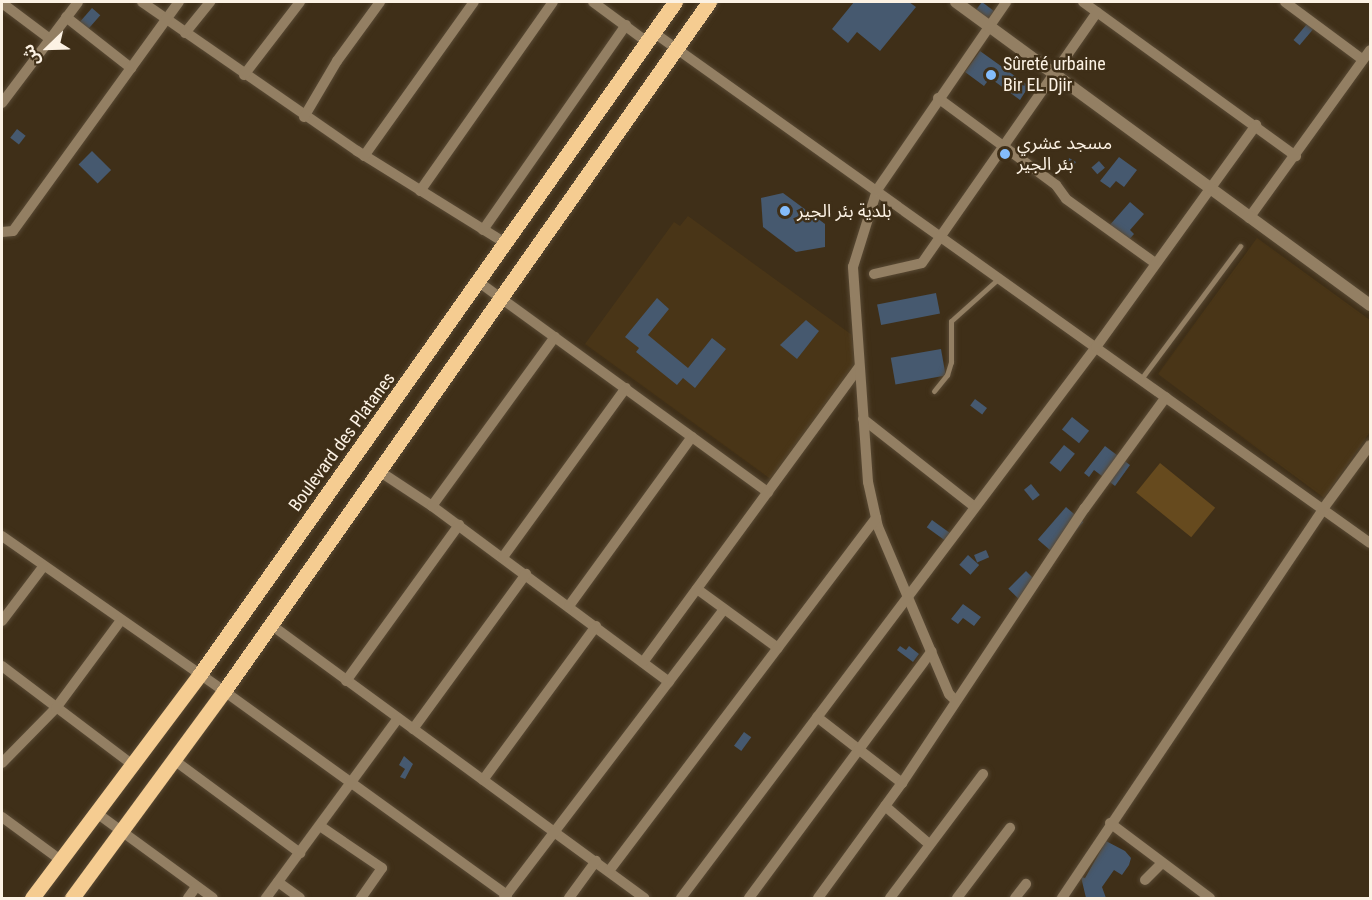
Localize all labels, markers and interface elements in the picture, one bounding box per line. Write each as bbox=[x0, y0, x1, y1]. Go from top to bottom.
north arrow bbox=[18, 18, 78, 78]
text: ش bbox=[18, 41, 44, 69]
place label: Sûreté urbaine Bir EL Djir bbox=[1003, 54, 1106, 97]
marker: Sûreté urbaine Bir EL Djir bbox=[984, 68, 998, 82]
place label: مسجد عشري بئر الجير bbox=[1017, 133, 1112, 176]
marker: مسجد عشري بئر الجير bbox=[998, 147, 1012, 161]
place label: بلدية بئر الجير bbox=[797, 200, 892, 222]
marker: بلدية بئر الجير bbox=[778, 204, 792, 218]
street label: Boulevard des Platanes bbox=[284, 368, 400, 516]

